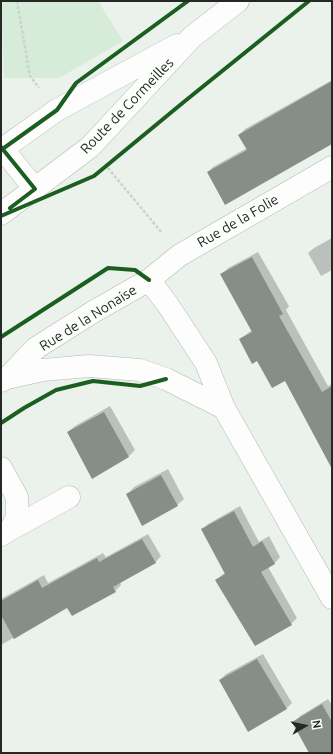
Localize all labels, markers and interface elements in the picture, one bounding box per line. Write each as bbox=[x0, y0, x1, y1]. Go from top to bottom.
street label: Route de Cormeilles bbox=[77, 55, 177, 157]
street label: Rue de la Folie bbox=[194, 191, 282, 251]
street label: Rue de la Nonaise bbox=[36, 281, 140, 355]
north arrow bbox=[285, 706, 325, 746]
text: N bbox=[310, 719, 323, 729]

